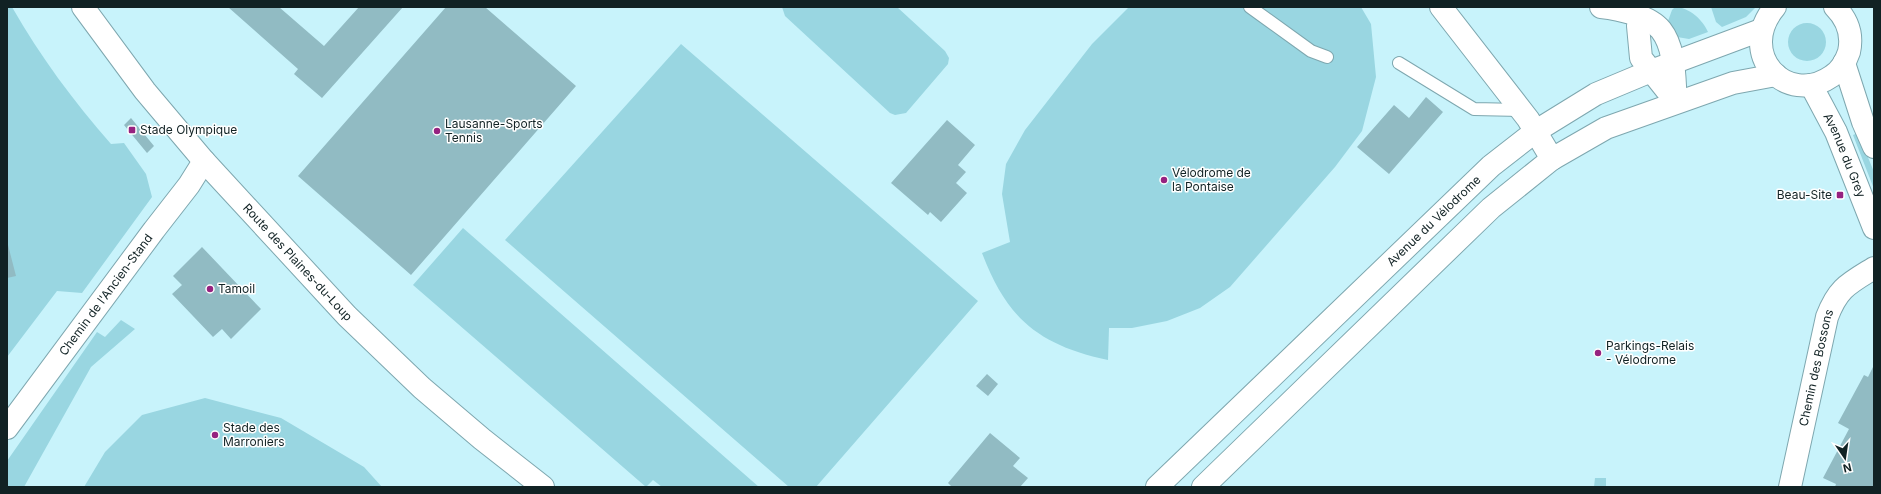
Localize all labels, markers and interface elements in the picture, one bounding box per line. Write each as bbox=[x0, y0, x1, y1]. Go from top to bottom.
street label: Avenue du Grey bbox=[1820, 110, 1869, 200]
place label: Lausanne-Sports Tennis bbox=[445, 116, 542, 145]
place label: Stade Olympique bbox=[140, 122, 237, 137]
marker: Stade Olympique bbox=[127, 125, 137, 135]
marker: Lausanne-Sports Tennis bbox=[432, 126, 442, 136]
place label: Vélodrome de la Pontaise bbox=[1172, 165, 1251, 194]
street label: Avenue du Vélodrome bbox=[1383, 172, 1484, 269]
marker: Vélodrome de la Pontaise bbox=[1159, 175, 1169, 185]
place label: Beau-Site bbox=[1777, 187, 1832, 202]
marker: Beau-Site bbox=[1835, 190, 1845, 200]
street label: Route des Plaines-du-Loup bbox=[240, 200, 356, 324]
street label: Chemin de l'Ancien-Stand bbox=[56, 231, 156, 358]
place label: Tamoil bbox=[218, 281, 255, 296]
marker: Tamoil bbox=[205, 284, 215, 294]
street label: Chemin des Bossons bbox=[1795, 307, 1836, 428]
place label: Parkings-Relais - Vélodrome bbox=[1606, 338, 1694, 367]
marker: Parkings-Relais - Vélodrome bbox=[1593, 348, 1603, 358]
place label: Stade des Marroniers bbox=[223, 420, 285, 449]
marker: Stade des Marroniers bbox=[210, 430, 220, 440]
north arrow bbox=[1825, 438, 1865, 478]
text: N bbox=[1842, 460, 1853, 476]

